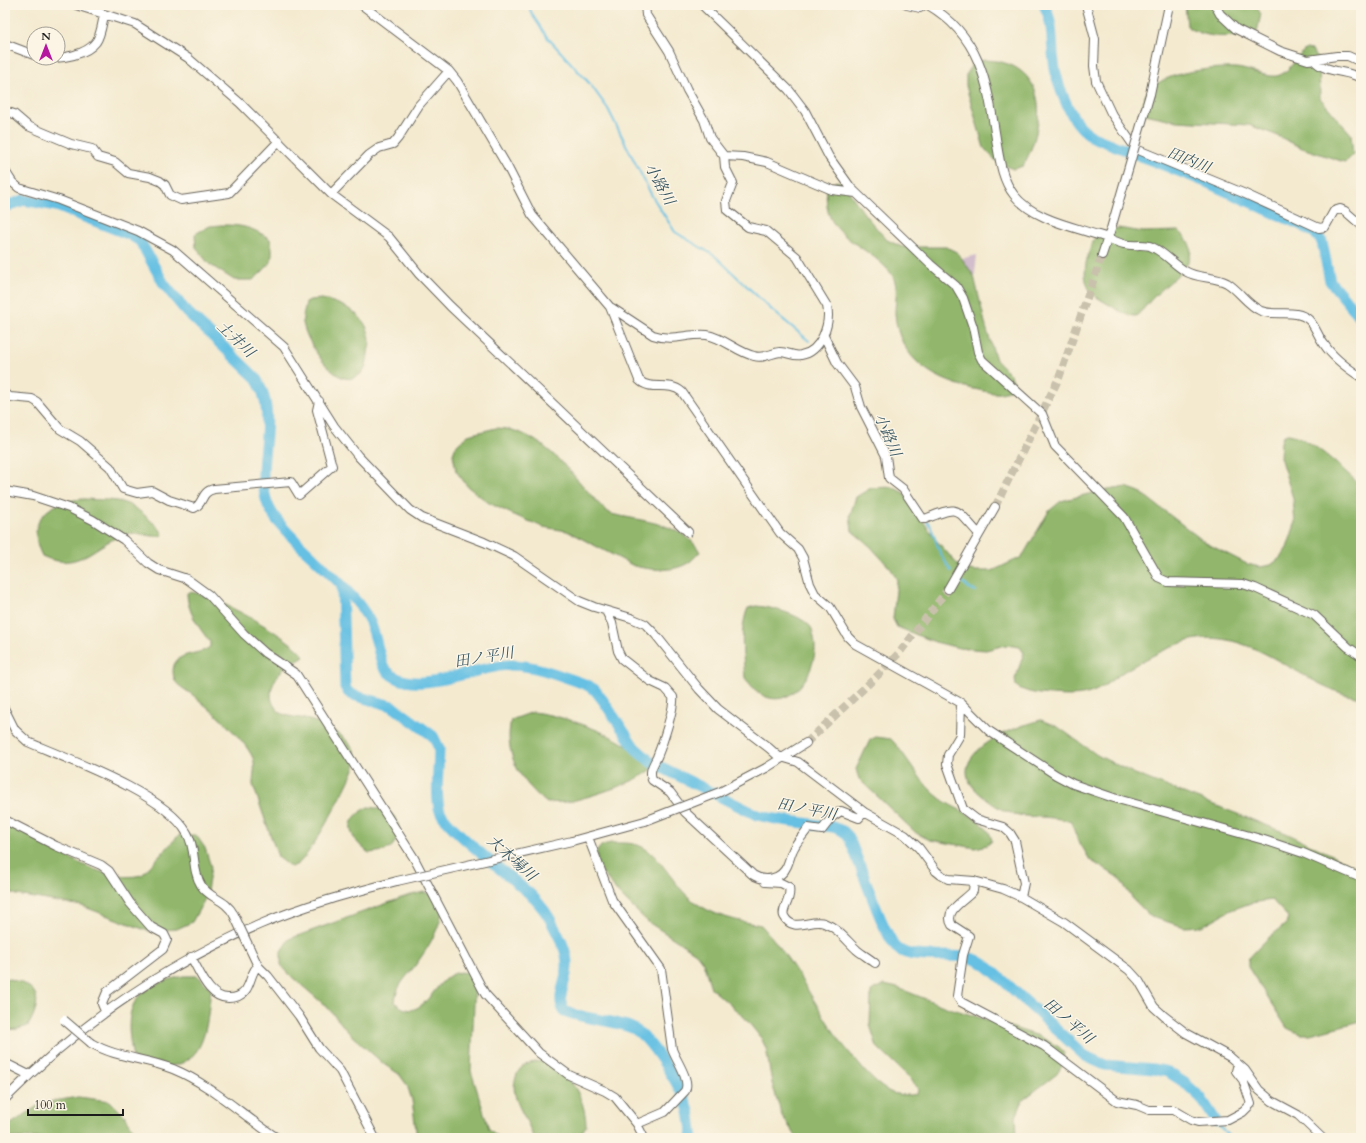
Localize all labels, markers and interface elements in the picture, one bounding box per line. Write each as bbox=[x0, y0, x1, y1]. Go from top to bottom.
north arrow bbox=[26, 26, 66, 66]
text: N bbox=[41, 29, 51, 44]
water label: 田内川 bbox=[1164, 142, 1215, 178]
water label: 小路川 bbox=[640, 159, 681, 210]
water label: 土井川 bbox=[213, 316, 261, 363]
water label: 小路川 bbox=[870, 410, 907, 461]
water label: 田ノ平川 bbox=[453, 642, 517, 672]
water label: 田ノ平川 bbox=[776, 793, 840, 825]
water label: 大木場川 bbox=[483, 830, 542, 887]
water label: 田ノ平川 bbox=[1040, 994, 1100, 1050]
scale bar bbox=[28, 1091, 123, 1117]
text: 100 m bbox=[34, 1097, 67, 1113]

